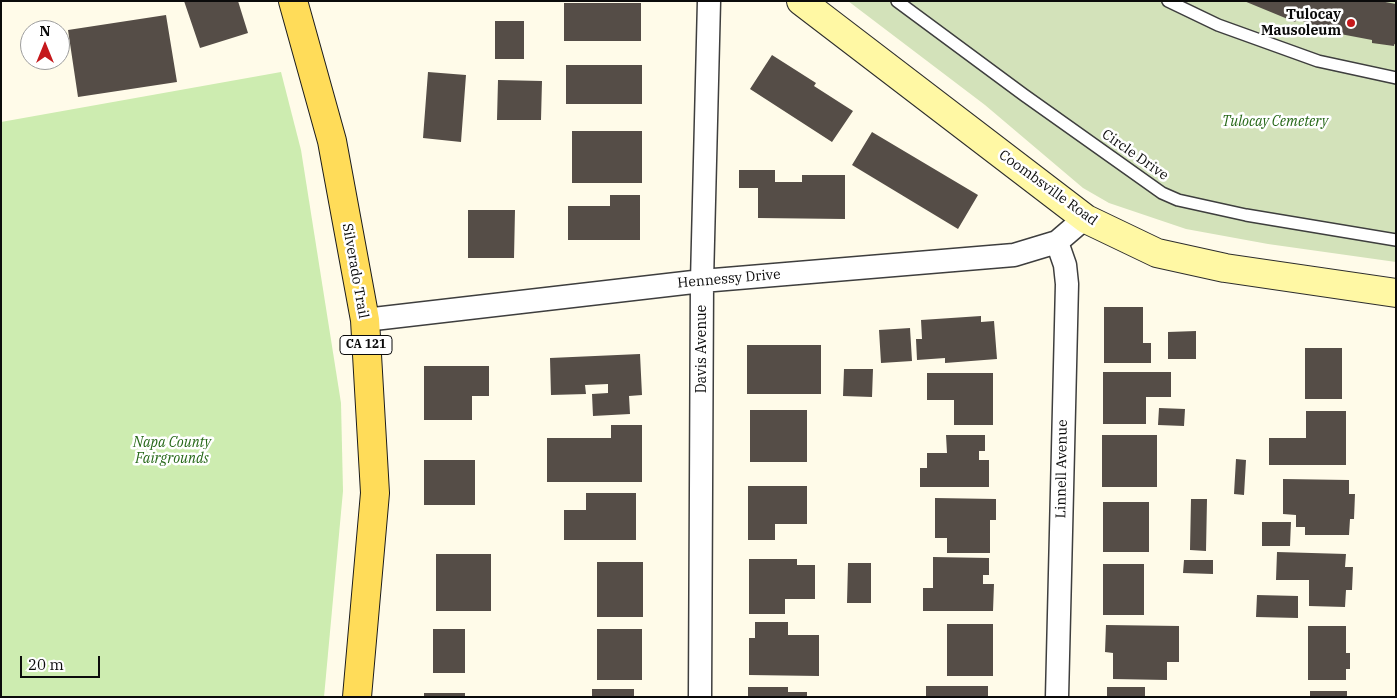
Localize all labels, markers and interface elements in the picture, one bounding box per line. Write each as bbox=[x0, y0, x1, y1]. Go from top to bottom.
place label: Tulocay Mausoleum bbox=[1261, 7, 1341, 40]
marker: Tulocay Mausoleum bbox=[1345, 17, 1357, 29]
north arrow bbox=[20, 20, 70, 70]
text: N bbox=[39, 22, 51, 40]
park label: Tulocay Cemetery bbox=[1222, 114, 1328, 130]
street label: Circle Drive bbox=[1099, 126, 1171, 184]
street label: Coombsville Road bbox=[995, 147, 1101, 229]
street label: Silverado Trail bbox=[338, 222, 372, 320]
street label: Hennessy Drive bbox=[677, 266, 781, 292]
street label: Davis Avenue bbox=[694, 305, 710, 393]
road number: CA 121 bbox=[340, 336, 392, 354]
street label: Linnell Avenue bbox=[1053, 419, 1071, 519]
park label: Napa County Fairgrounds bbox=[133, 435, 211, 468]
scale bar bbox=[22, 646, 102, 678]
text: 20 m bbox=[28, 655, 64, 674]

